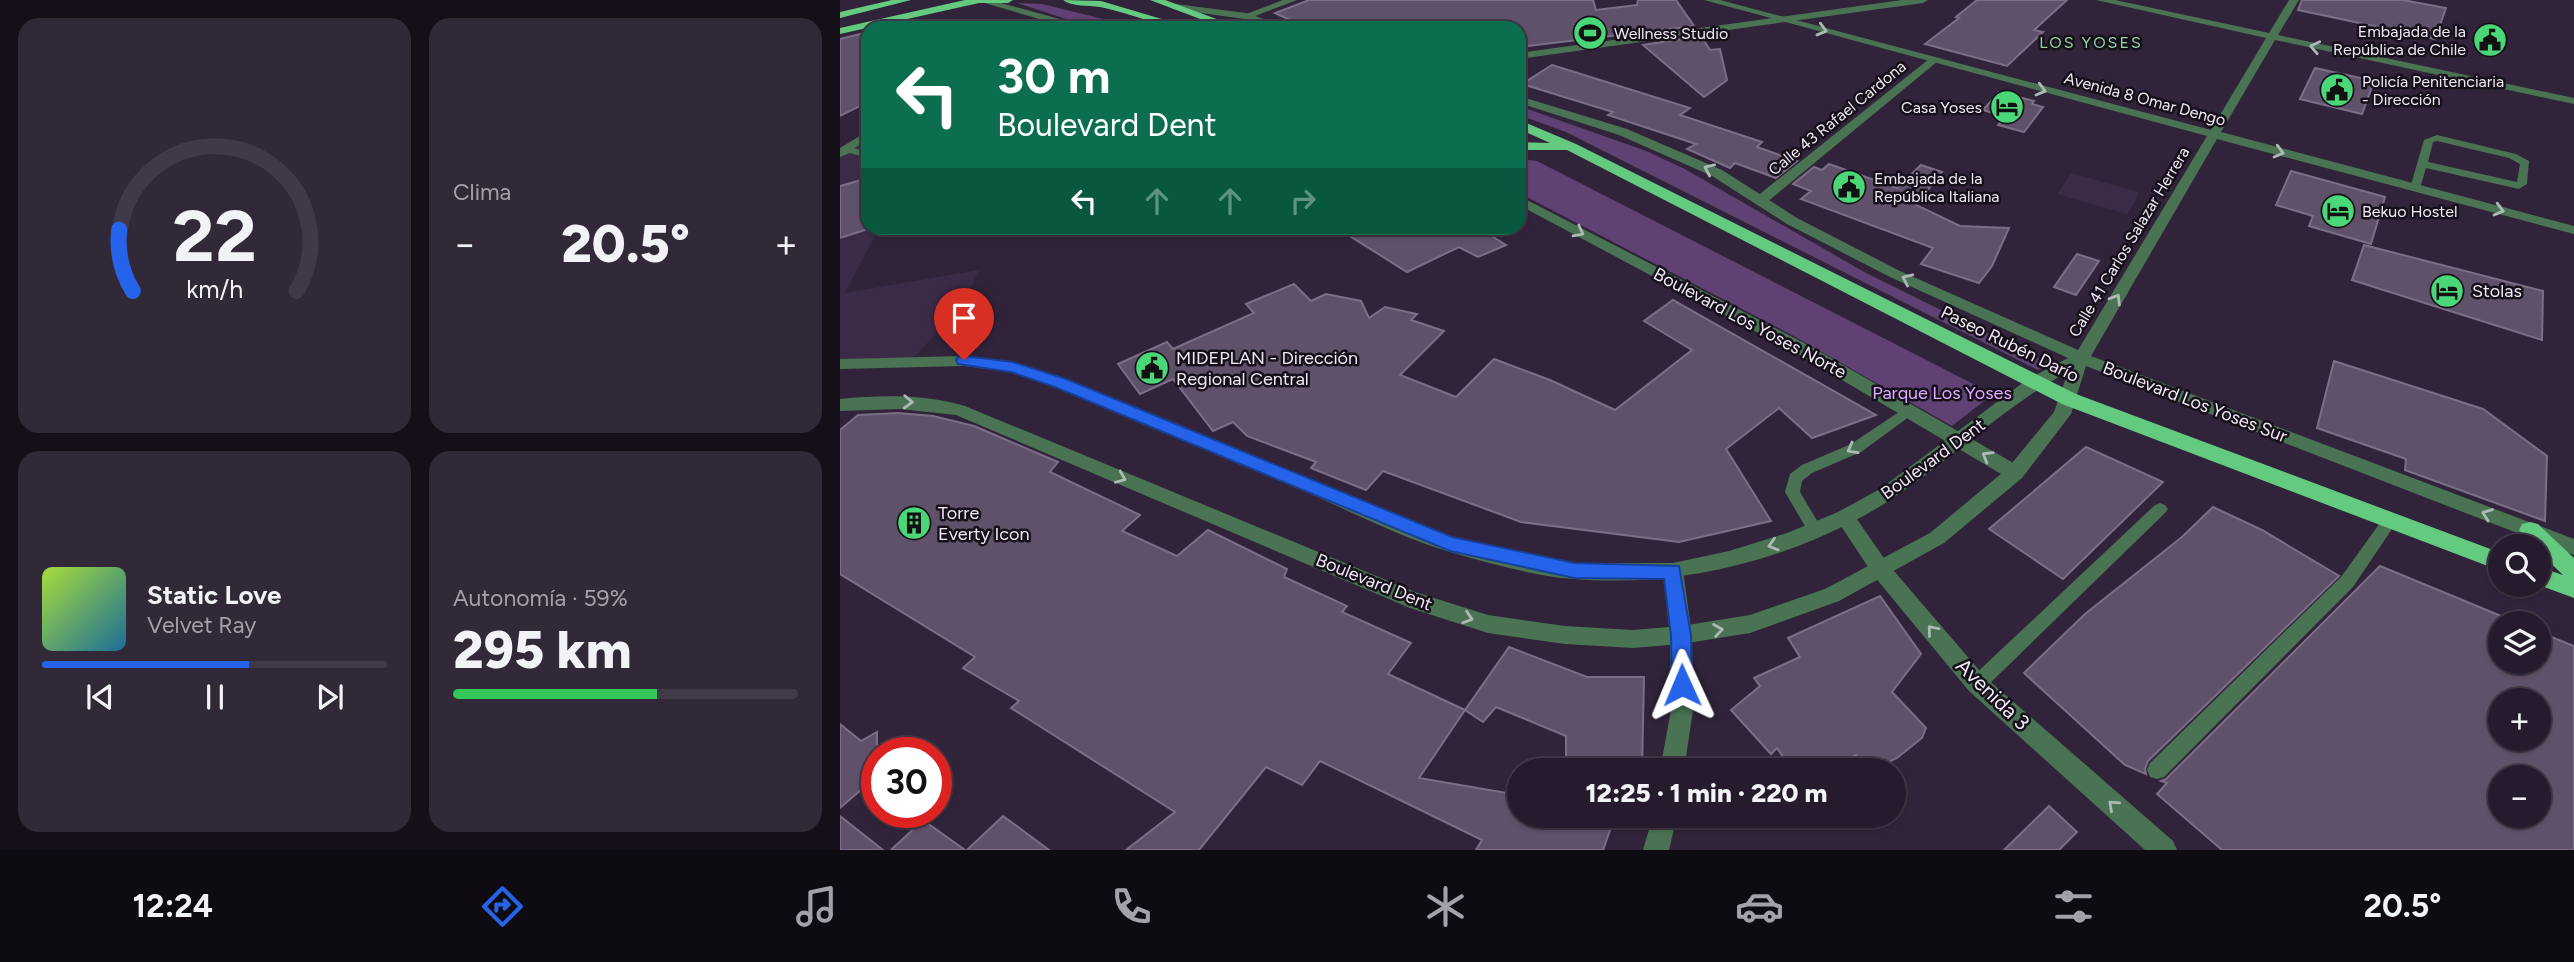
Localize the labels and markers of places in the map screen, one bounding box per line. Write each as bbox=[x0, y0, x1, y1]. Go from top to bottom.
sports icon: Wellness Studio bbox=[1571, 14, 1609, 52]
public building icon: Embajada de la República de Chile bbox=[2471, 21, 2509, 59]
place label: Embajada de la República de Chile bbox=[2333, 22, 2466, 59]
place label: Wellness Studio bbox=[1614, 24, 1728, 43]
public building icon: Policía Penitenciaria - Dirección bbox=[2318, 71, 2356, 109]
place label: Policía Penitenciaria - Dirección bbox=[2362, 72, 2504, 109]
hotel icon: Casa Yoses bbox=[1988, 88, 2026, 126]
place label: Casa Yoses bbox=[1901, 98, 1982, 117]
public building icon: Embajada de la República Italiana bbox=[1830, 168, 1868, 206]
place label: Embajada de la República Italiana bbox=[1874, 169, 2000, 206]
hotel icon: Bekuo Hostel bbox=[2319, 192, 2357, 230]
place label: Bekuo Hostel bbox=[2362, 202, 2457, 221]
hotel icon: Stolas bbox=[2428, 272, 2466, 310]
place label: Stolas bbox=[2472, 280, 2522, 302]
pin bbox=[934, 288, 994, 360]
place label: MIDEPLAN - Dirección Regional Central bbox=[1176, 347, 1358, 390]
public building icon: MIDEPLAN - Dirección Regional Central bbox=[1133, 349, 1171, 387]
place label: Torre Everty Icon bbox=[938, 502, 1030, 545]
building icon: Torre Everty Icon bbox=[895, 504, 933, 542]

